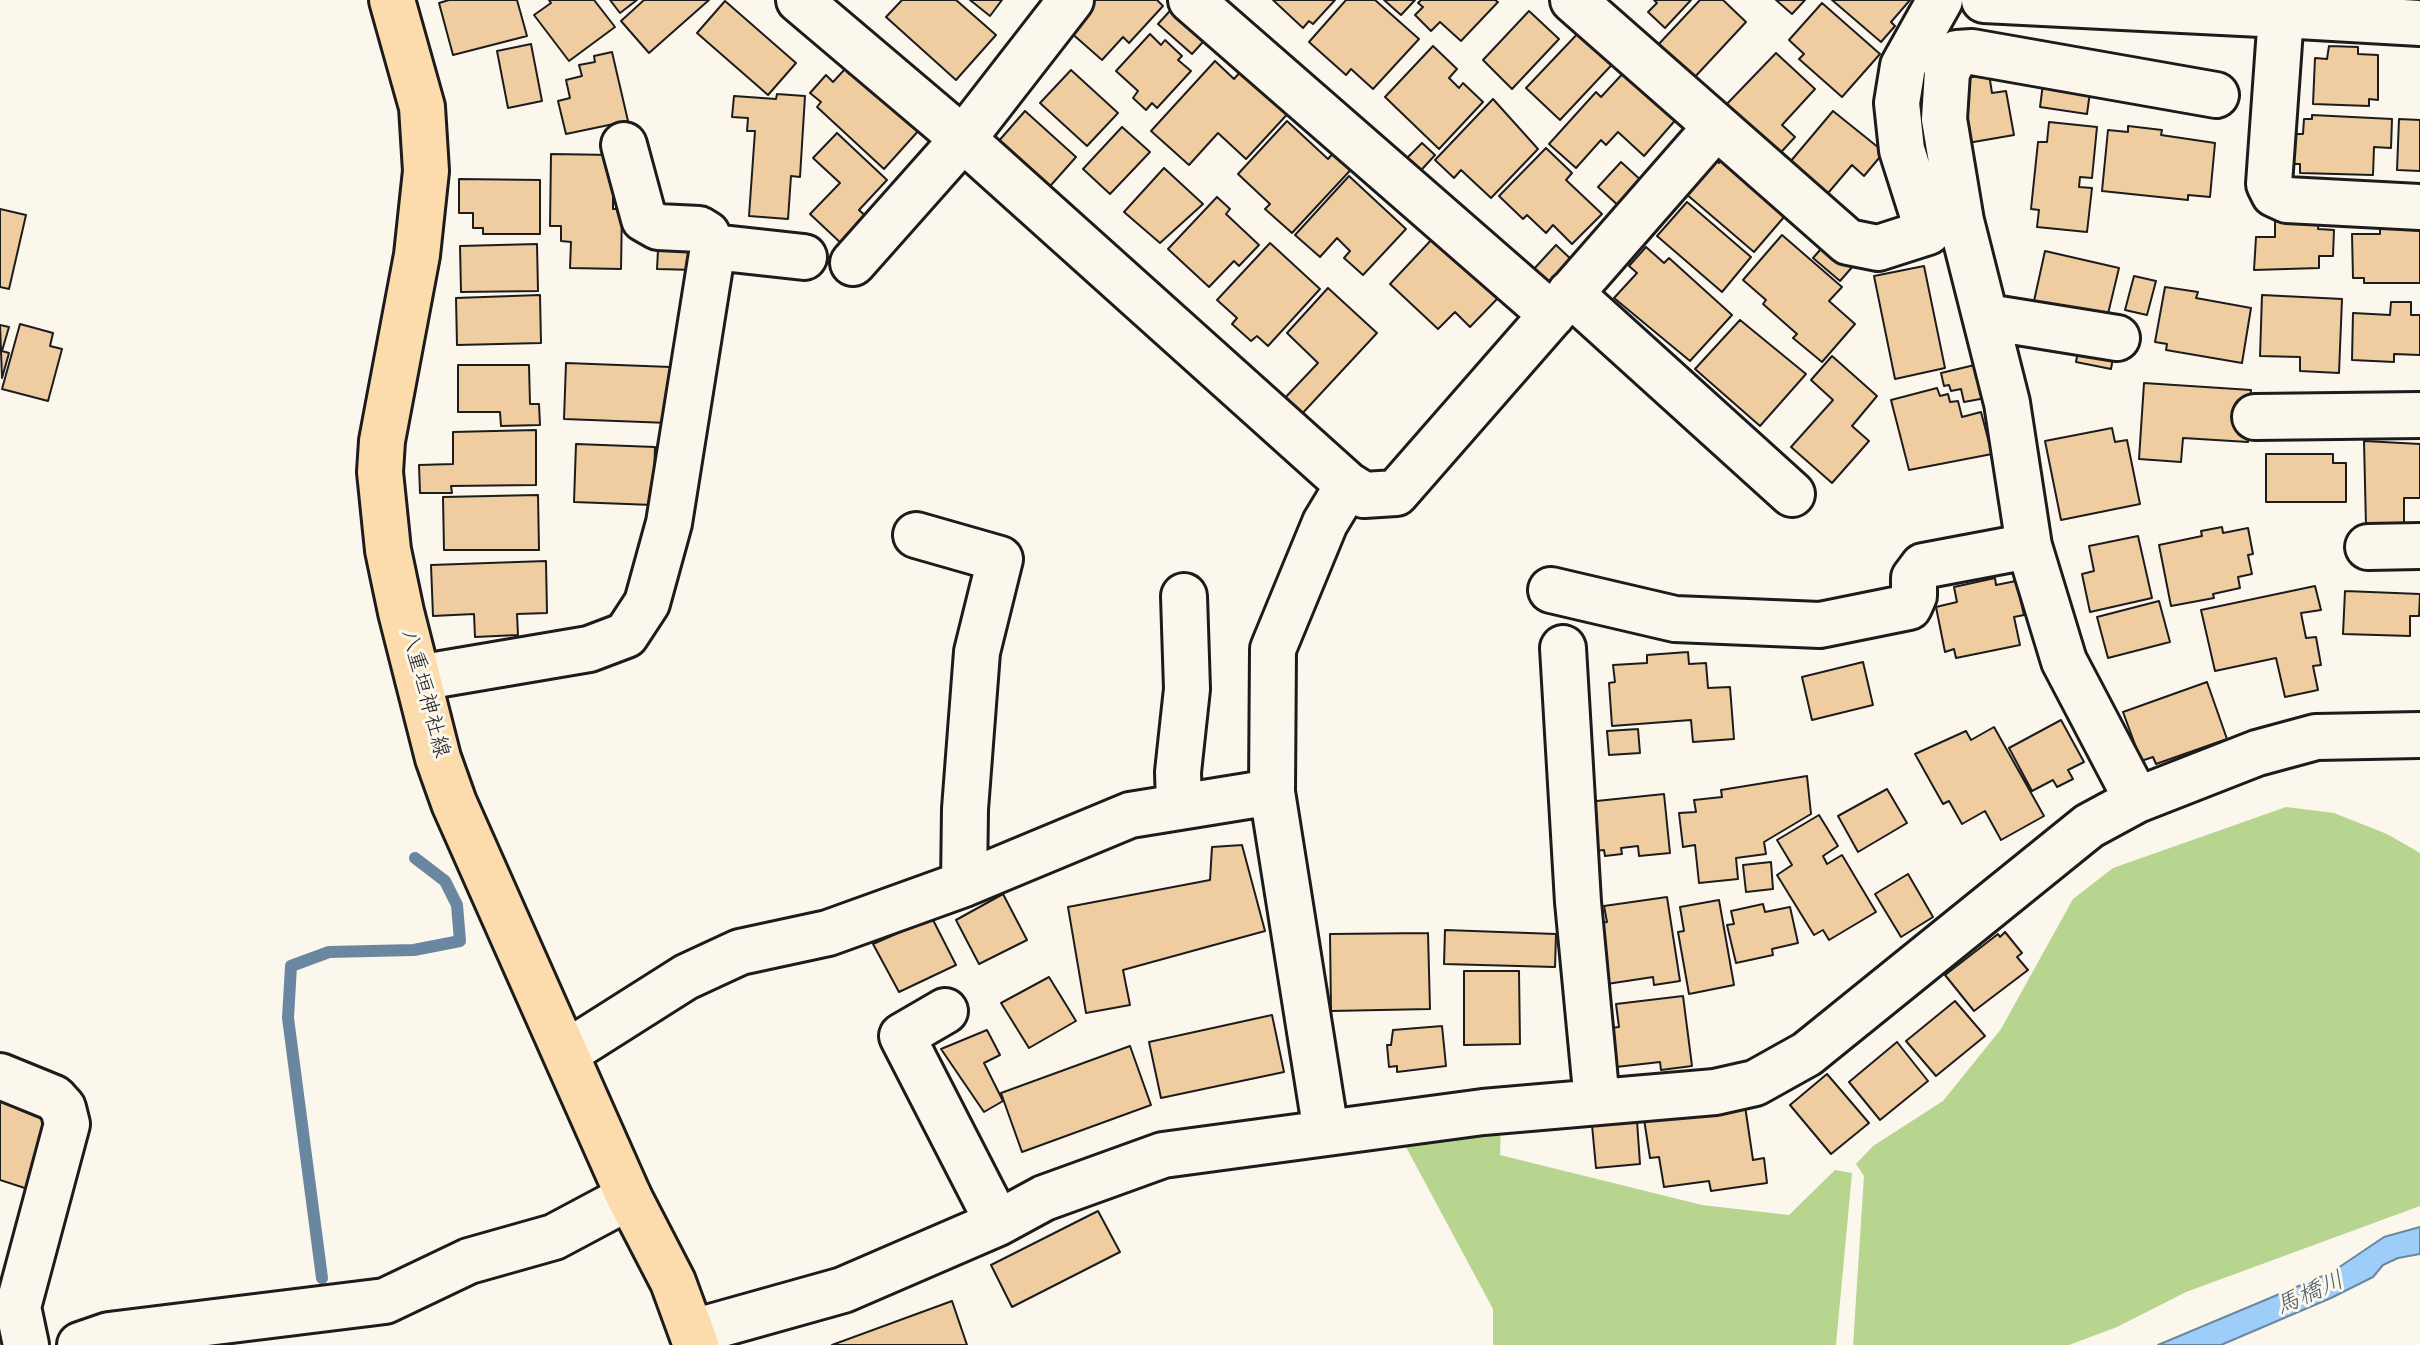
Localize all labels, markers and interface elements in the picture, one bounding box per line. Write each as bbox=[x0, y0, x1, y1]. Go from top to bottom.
street label: 八重垣神社線 bbox=[393, 627, 453, 761]
water label: 馬橋川 bbox=[2272, 1268, 2350, 1324]

